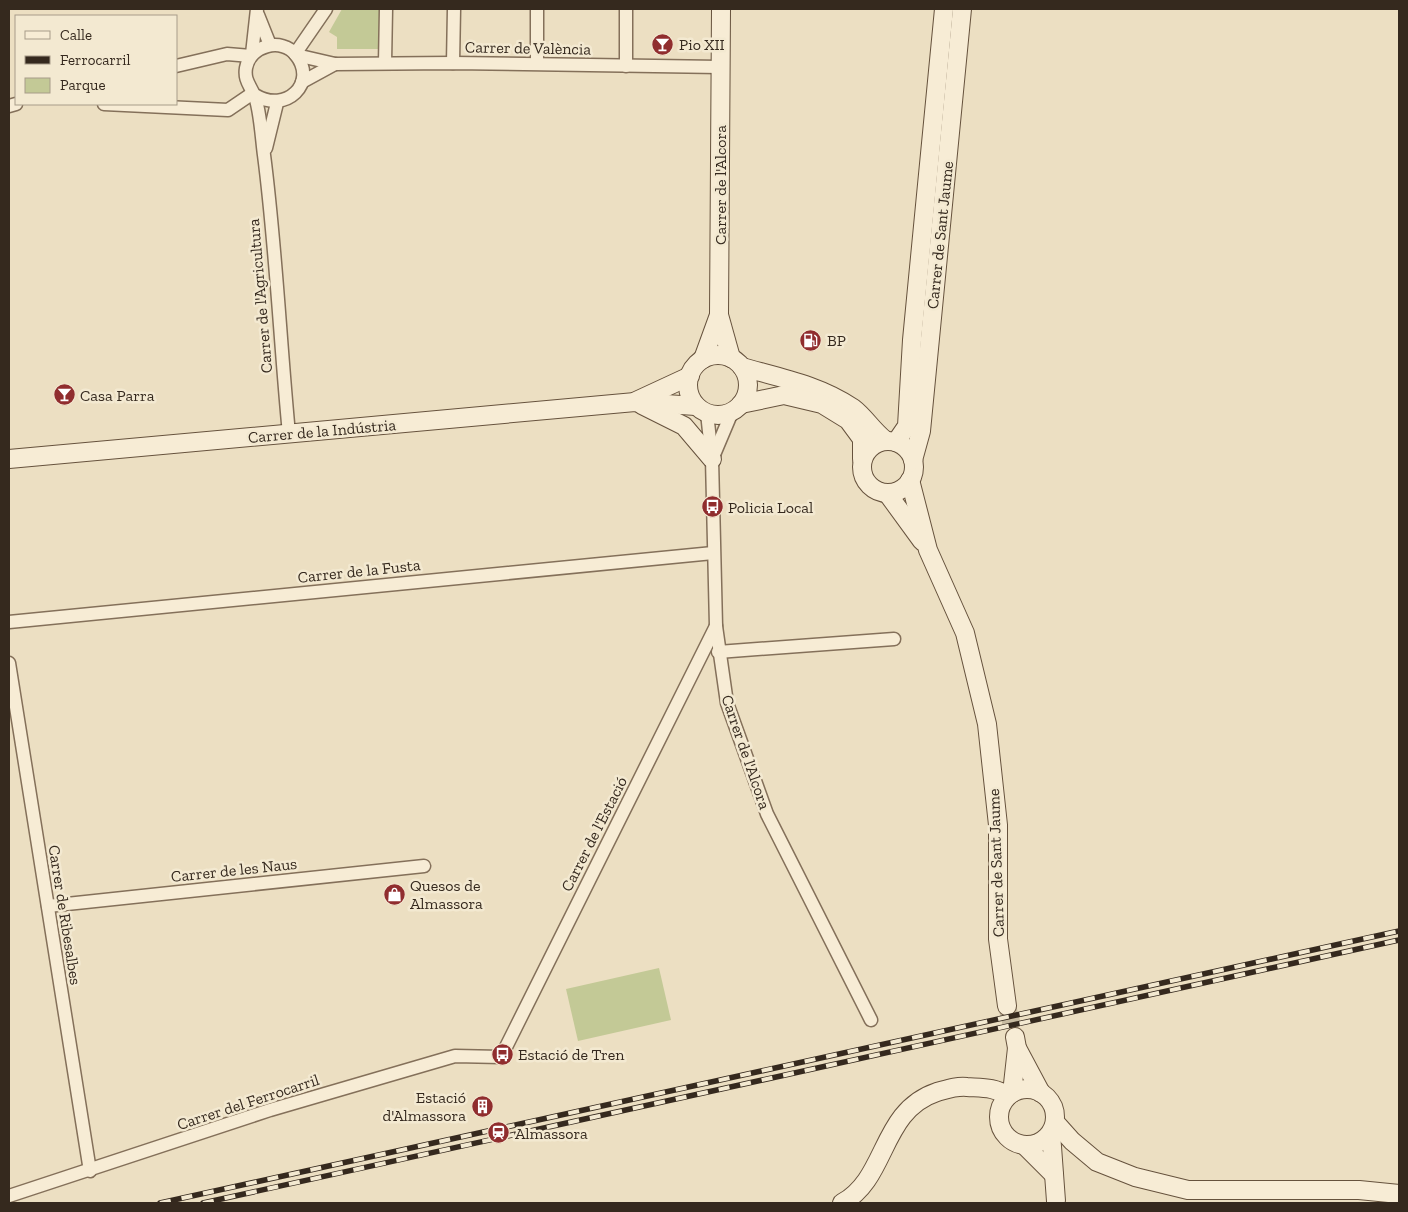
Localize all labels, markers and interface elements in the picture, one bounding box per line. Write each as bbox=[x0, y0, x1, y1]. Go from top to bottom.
legend bbox=[15, 15, 178, 105]
text: Calle bbox=[60, 26, 92, 44]
bar icon: Pio XII bbox=[651, 32, 675, 56]
place label: Pio XII bbox=[679, 35, 725, 54]
street label: Carrer de València bbox=[465, 37, 591, 59]
text: Ferrocarril bbox=[60, 51, 130, 69]
text: Parque bbox=[60, 76, 106, 94]
street label: Carrer de l'Alcora bbox=[711, 125, 730, 245]
street label: Carrer de Sant Jaume bbox=[923, 160, 957, 310]
street label: Carrer de l'Agricultura bbox=[244, 218, 276, 374]
fuel station icon: BP bbox=[799, 328, 823, 352]
place label: BP bbox=[827, 331, 846, 350]
bar icon: Casa Parra bbox=[52, 383, 76, 407]
place label: Casa Parra bbox=[80, 386, 155, 405]
street label: Carrer de la Indústria bbox=[247, 415, 397, 447]
bus stop icon: Policia Local bbox=[700, 495, 724, 519]
place label: Policia Local bbox=[728, 498, 813, 517]
street label: Carrer de la Fusta bbox=[297, 555, 422, 587]
street label: Carrer de l'Alcora bbox=[718, 692, 775, 812]
street label: Carrer de l'Estació bbox=[557, 773, 631, 895]
street label: Carrer de Sant Jaume bbox=[984, 788, 1008, 938]
street label: Carrer de Ribesalbes bbox=[45, 844, 85, 986]
street label: Carrer de les Naus bbox=[170, 854, 298, 886]
place label: Quesos de Almassora bbox=[410, 876, 483, 913]
shop icon: Quesos de Almassora bbox=[382, 882, 406, 906]
bus stop icon: Estació de Tren bbox=[490, 1042, 514, 1066]
place label: Estació de Tren bbox=[518, 1045, 625, 1064]
street label: Carrer del Ferrocarril bbox=[175, 1070, 321, 1134]
place label: Estació d'Almassora bbox=[382, 1088, 466, 1125]
building icon: Estació d'Almassora bbox=[470, 1094, 494, 1118]
station icon: Almassora bbox=[487, 1121, 511, 1145]
place label: Almassora bbox=[515, 1124, 588, 1143]

